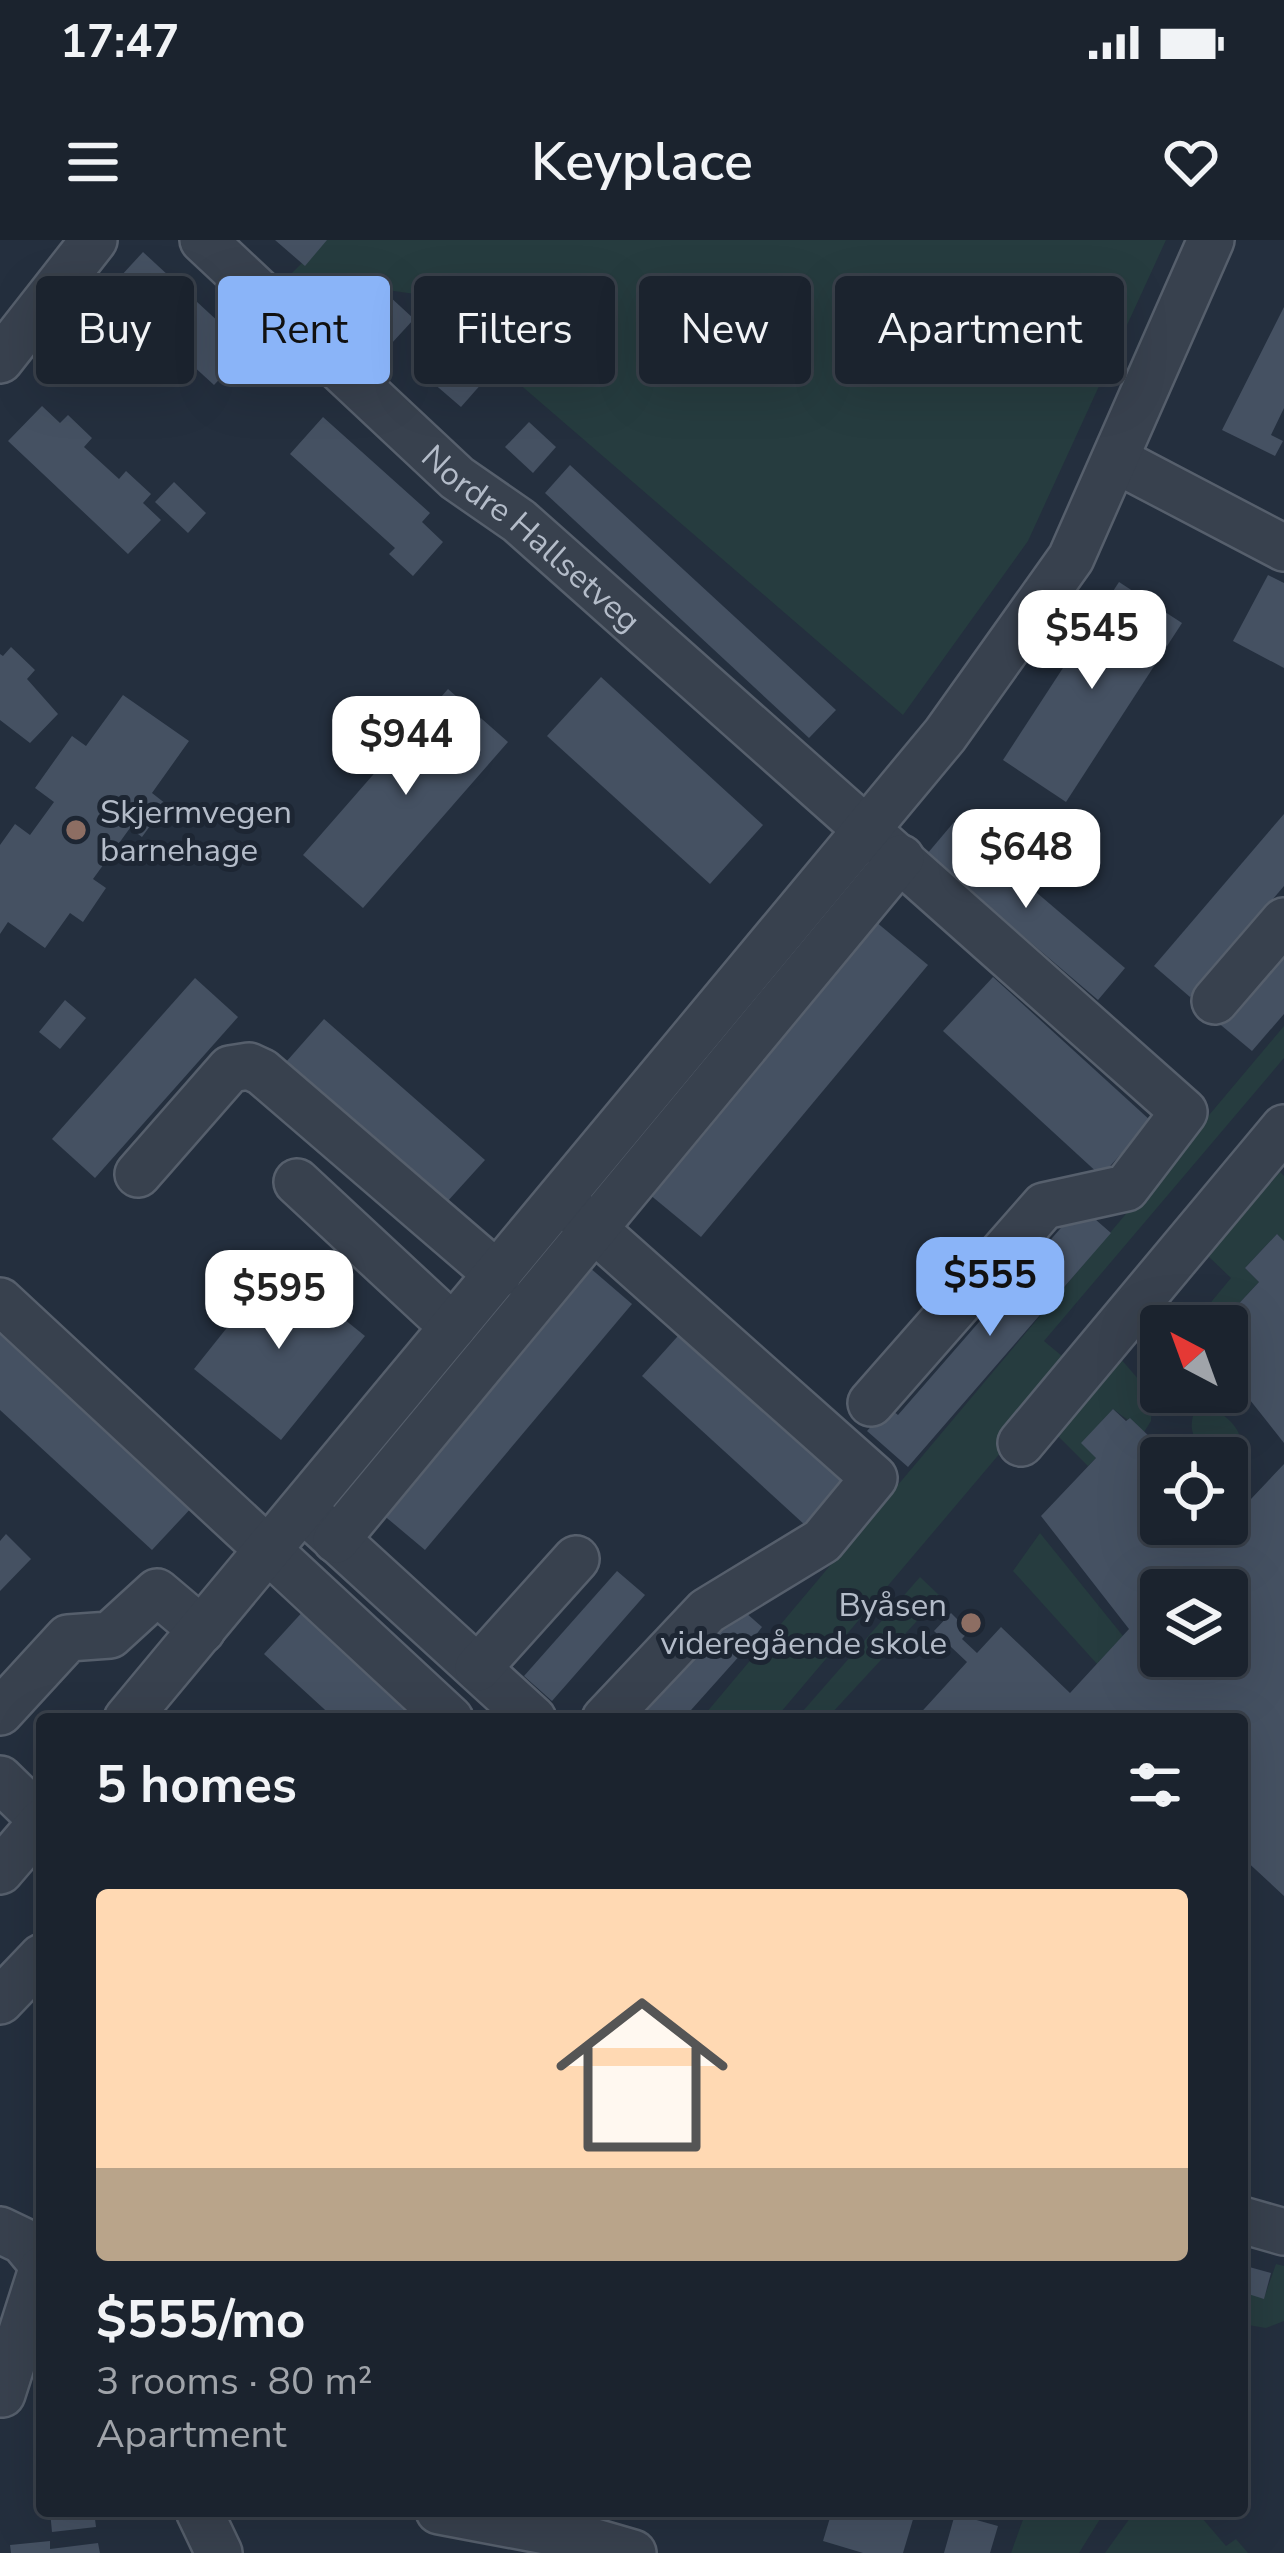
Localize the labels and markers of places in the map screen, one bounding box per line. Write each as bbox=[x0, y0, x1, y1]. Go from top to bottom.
pin: $545 bbox=[1021, 590, 1163, 692]
pin: $944 bbox=[335, 696, 477, 798]
place label: Skjermvegen barnehage bbox=[100, 790, 292, 873]
pin: $648 bbox=[955, 809, 1097, 911]
marker: Skjermvegen barnehage bbox=[63, 817, 89, 843]
pin: $555 bbox=[919, 1237, 1061, 1339]
pin: $595 bbox=[208, 1250, 350, 1352]
place label: Byåsen videregående skole bbox=[661, 1583, 947, 1666]
marker: Byåsen videregående skole bbox=[958, 1610, 984, 1636]

